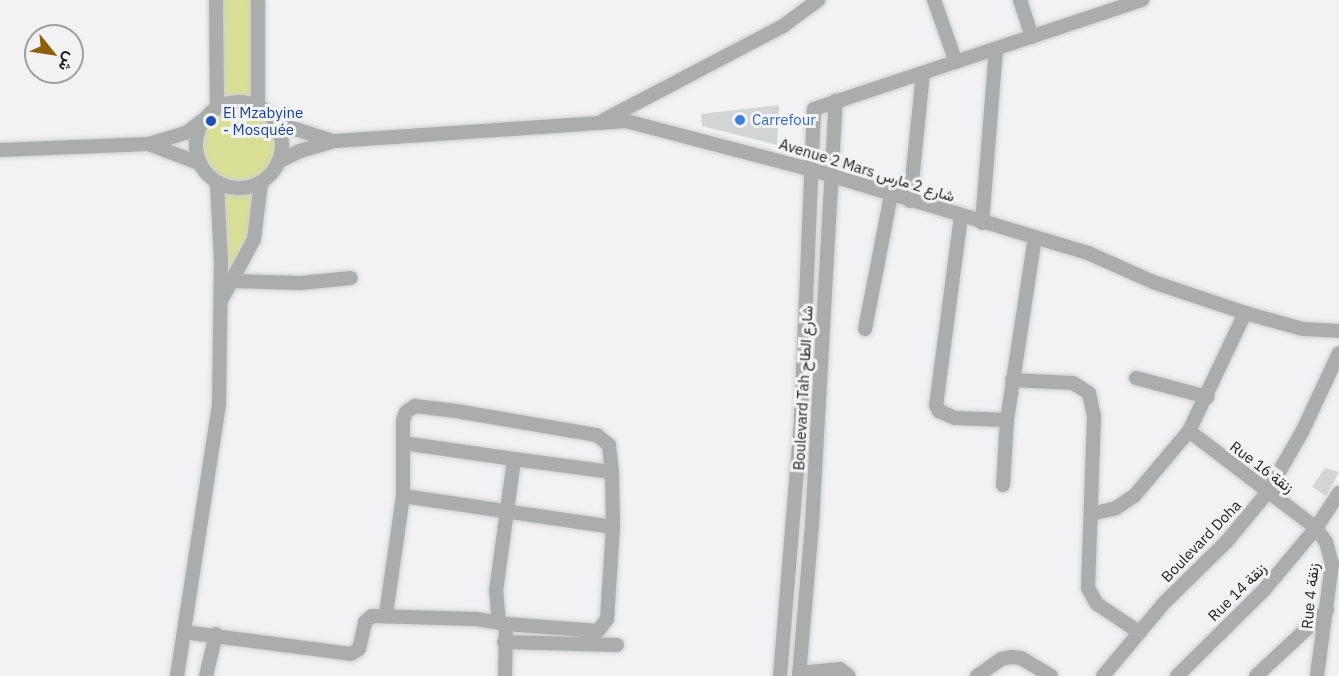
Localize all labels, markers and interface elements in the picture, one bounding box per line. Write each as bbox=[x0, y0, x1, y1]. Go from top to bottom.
north arrow bbox=[24, 24, 84, 84]
text: ش bbox=[54, 49, 81, 75]
place label: El Mzabyine - Mosquée bbox=[223, 103, 303, 138]
place label: Carrefour bbox=[752, 111, 816, 129]
marker: Carrefour bbox=[733, 113, 747, 127]
marker: El Mzabyine - Mosquée bbox=[204, 114, 218, 128]
street label: Avenue 2 Mars شارع 2 مارس bbox=[777, 135, 957, 205]
street label: Boulevard Tah شارع الطاح bbox=[790, 305, 816, 471]
street label: Rue 16 زنقة bbox=[1227, 437, 1297, 497]
street label: Boulevard Doha bbox=[1157, 496, 1245, 586]
street label: Rue 14 زنقة bbox=[1204, 559, 1270, 625]
street label: Rue 4 زنقة bbox=[1298, 562, 1322, 630]

